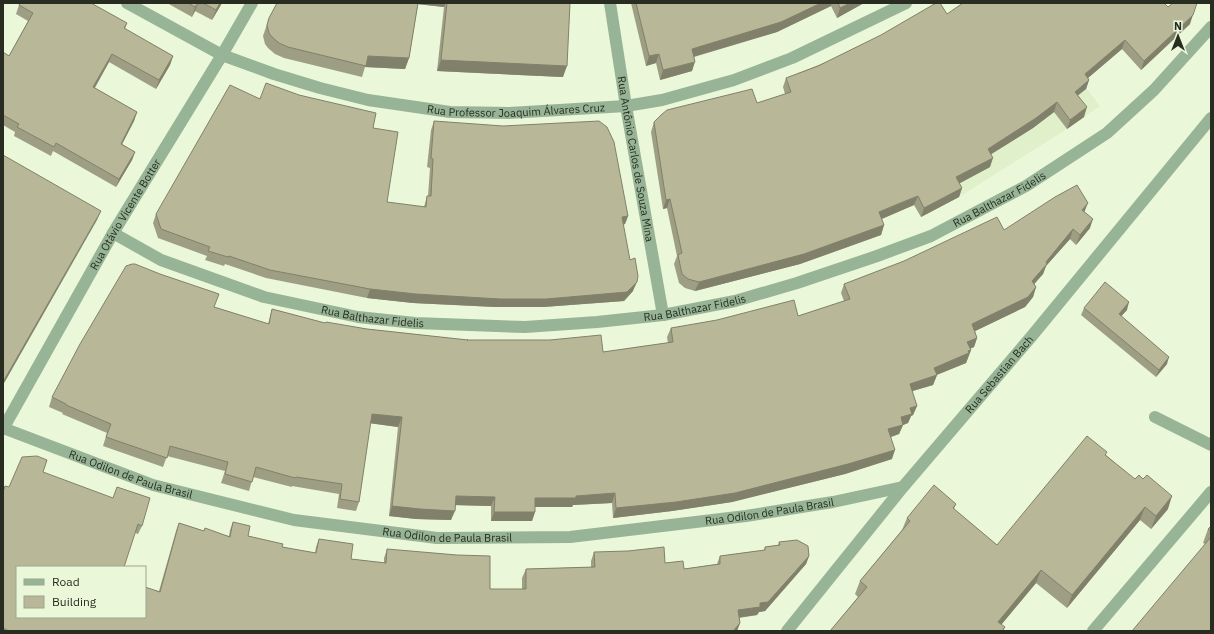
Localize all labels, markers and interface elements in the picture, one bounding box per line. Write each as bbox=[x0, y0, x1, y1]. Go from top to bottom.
north arrow bbox=[1158, 16, 1198, 56]
text: N bbox=[1174, 19, 1182, 33]
street label: Rua Antônio Carlos de Souza Mina bbox=[614, 75, 657, 243]
street label: Rua Professor Joaquim Álvares Cruz bbox=[426, 100, 605, 120]
street label: Rua Otávio Vicente Botter bbox=[87, 156, 164, 272]
street label: Rua Balthazar Fidelis bbox=[950, 168, 1048, 230]
street label: Rua Balthazar Fidelis bbox=[643, 291, 748, 324]
street label: Rua Balthazar Fidelis bbox=[320, 302, 424, 330]
street label: Rua Sebastian Bach bbox=[962, 333, 1036, 416]
street label: Rua Odilon de Paula Brasil bbox=[67, 447, 194, 502]
street label: Rua Odilon de Paula Brasil bbox=[704, 495, 835, 528]
street label: Rua Odilon de Paula Brasil bbox=[382, 524, 512, 545]
legend bbox=[16, 566, 146, 618]
text: Road bbox=[52, 574, 80, 589]
text: Building bbox=[52, 594, 97, 609]

